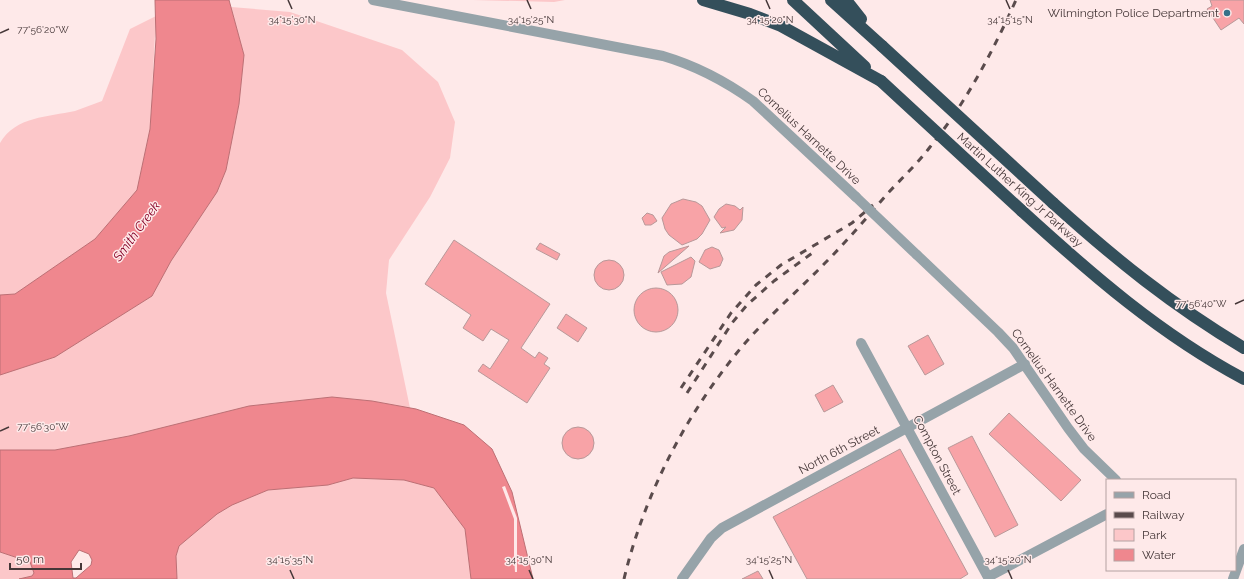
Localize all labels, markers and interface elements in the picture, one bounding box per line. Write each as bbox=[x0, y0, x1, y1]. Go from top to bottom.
place label: Wilmington Police Department bbox=[1048, 6, 1219, 20]
marker: Wilmington Police Department bbox=[1222, 8, 1232, 18]
text: 34°15'30"N bbox=[268, 14, 316, 25]
text: 34°15'25"N bbox=[508, 14, 554, 25]
text: 34°15'20"N bbox=[747, 14, 793, 25]
text: 34°15'15"N bbox=[987, 14, 1033, 25]
text: 77°56'20"W bbox=[17, 24, 69, 35]
street label: Cornelius Harnette Drive bbox=[755, 85, 863, 187]
street label: Martin Luther King Jr Parkway bbox=[954, 130, 1086, 250]
water label: Smith Creek bbox=[109, 198, 163, 265]
text: 77°56'40"W bbox=[1176, 298, 1227, 309]
street label: Cornelius Harnette Drive bbox=[1008, 326, 1100, 444]
street label: Compton Street bbox=[910, 413, 964, 497]
text: 77°56'30"W bbox=[17, 421, 69, 432]
street label: North 6th Street bbox=[796, 423, 882, 477]
legend bbox=[1106, 479, 1236, 571]
text: Road bbox=[1142, 488, 1171, 502]
text: Railway bbox=[1142, 508, 1185, 522]
text: Park bbox=[1142, 528, 1167, 542]
scale bar bbox=[10, 545, 81, 571]
text: Water bbox=[1142, 548, 1176, 562]
text: 50 m bbox=[16, 552, 44, 566]
text: 34°15'35"N bbox=[267, 554, 313, 565]
text: 34°15'30"N bbox=[505, 554, 553, 565]
text: 34°15'25"N bbox=[746, 554, 792, 565]
text: 34°15'20"N bbox=[985, 554, 1031, 565]

